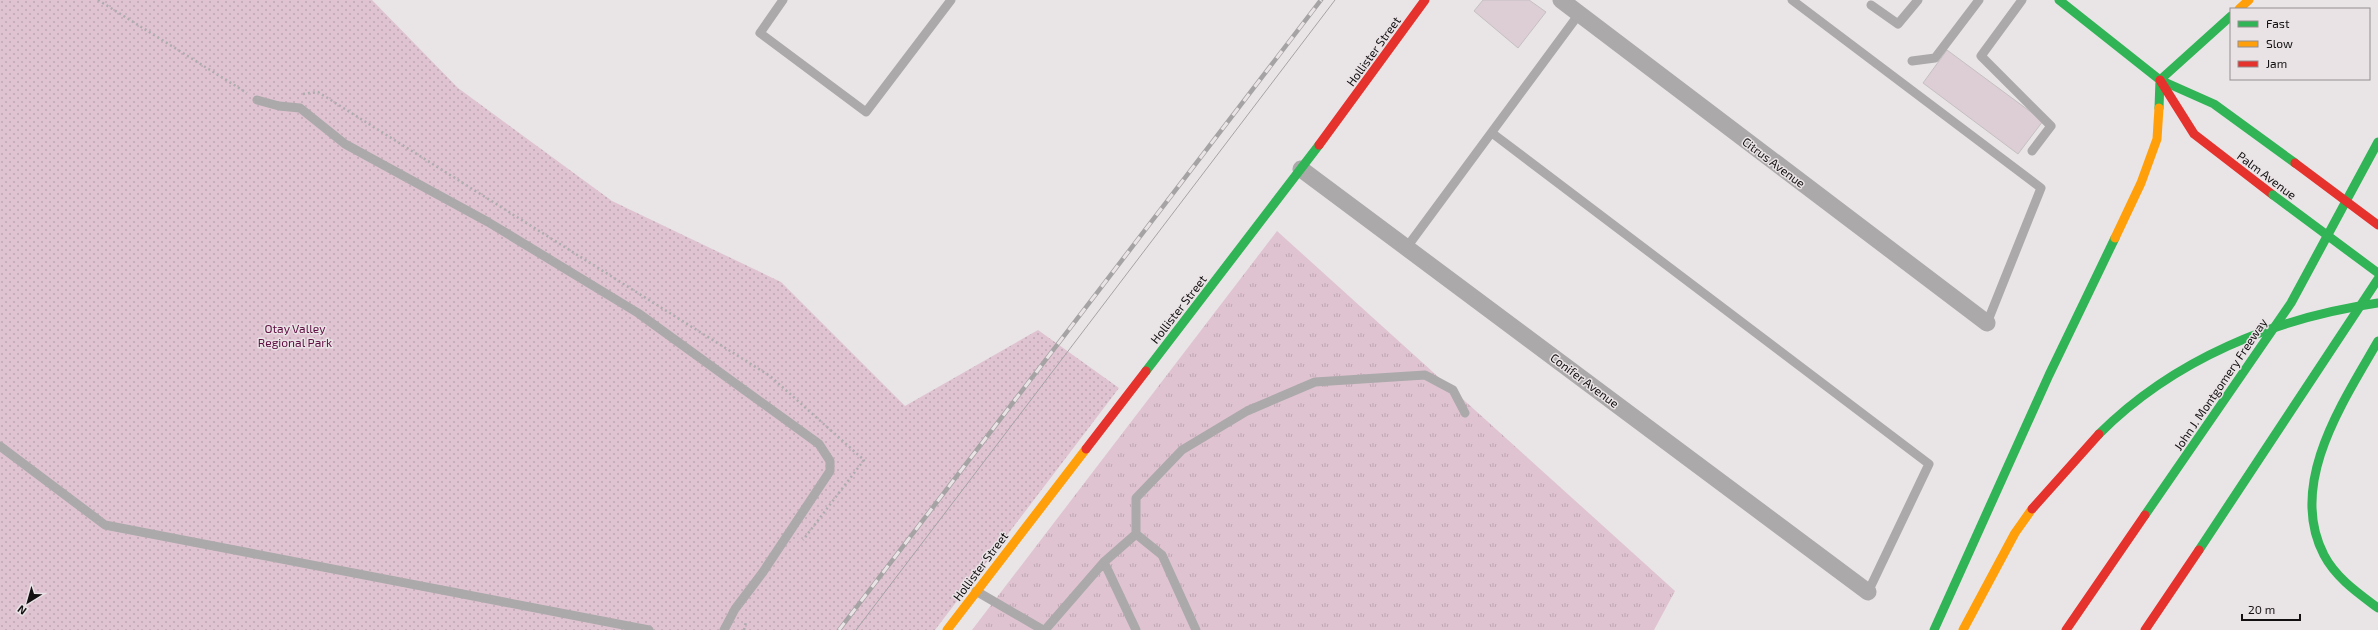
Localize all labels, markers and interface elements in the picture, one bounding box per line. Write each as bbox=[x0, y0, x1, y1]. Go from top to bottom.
legend bbox=[2230, 8, 2370, 80]
street label: Hollister Street bbox=[1343, 13, 1403, 89]
text: Fast bbox=[2266, 16, 2290, 30]
text: Slow bbox=[2266, 36, 2293, 50]
text: Jam bbox=[2266, 56, 2287, 70]
street label: Citrus Avenue bbox=[1740, 134, 1808, 190]
street label: Palm Avenue bbox=[2235, 148, 2299, 202]
street label: Hollister Street bbox=[1147, 272, 1209, 346]
street label: John J. Montgomery Freeway bbox=[2171, 315, 2270, 453]
park label: Otay Valley Regional Park bbox=[258, 321, 332, 349]
street label: Conifer Avenue bbox=[1548, 350, 1622, 410]
street label: Hollister Street bbox=[950, 528, 1011, 603]
north arrow bbox=[8, 582, 48, 622]
scale bar bbox=[2242, 596, 2300, 622]
text: 20 m bbox=[2248, 602, 2275, 616]
text: N bbox=[15, 603, 29, 618]

